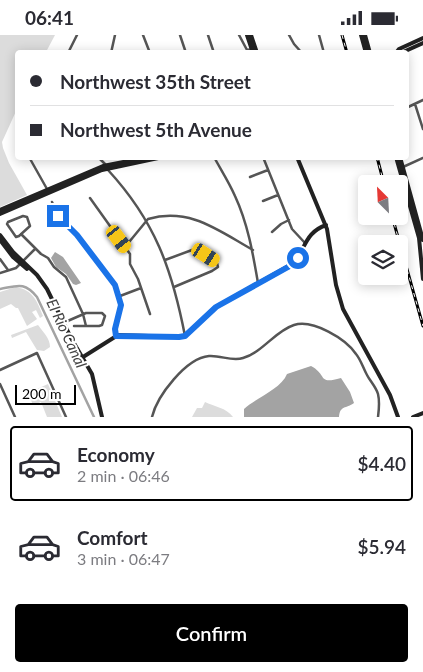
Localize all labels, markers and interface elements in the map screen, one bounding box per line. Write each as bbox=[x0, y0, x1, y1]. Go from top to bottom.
text: 06:41 bbox=[25, 6, 74, 29]
text: Northwest 35th Street bbox=[60, 70, 251, 93]
text: Northwest 5th Avenue bbox=[60, 118, 252, 141]
north arrow bbox=[358, 175, 408, 225]
map controls bbox=[358, 175, 408, 285]
route end bbox=[47, 205, 69, 227]
car bbox=[103, 223, 134, 255]
button: layers bbox=[358, 235, 408, 285]
car bbox=[189, 241, 222, 269]
route start bbox=[287, 247, 309, 269]
water label: El Rio Canal bbox=[43, 296, 91, 371]
scale bar bbox=[15, 382, 76, 405]
text: 200 m bbox=[22, 385, 61, 402]
icon: car bbox=[17, 441, 62, 486]
text: Economy bbox=[77, 443, 155, 466]
text: $4.40 bbox=[357, 452, 406, 475]
text: 2 min · 06:46 bbox=[77, 466, 170, 485]
icon: car bbox=[17, 524, 62, 569]
text: Comfort bbox=[77, 526, 148, 549]
text: $5.94 bbox=[357, 535, 406, 558]
text: 3 min · 06:47 bbox=[77, 549, 170, 568]
button: Confirm bbox=[15, 604, 408, 662]

